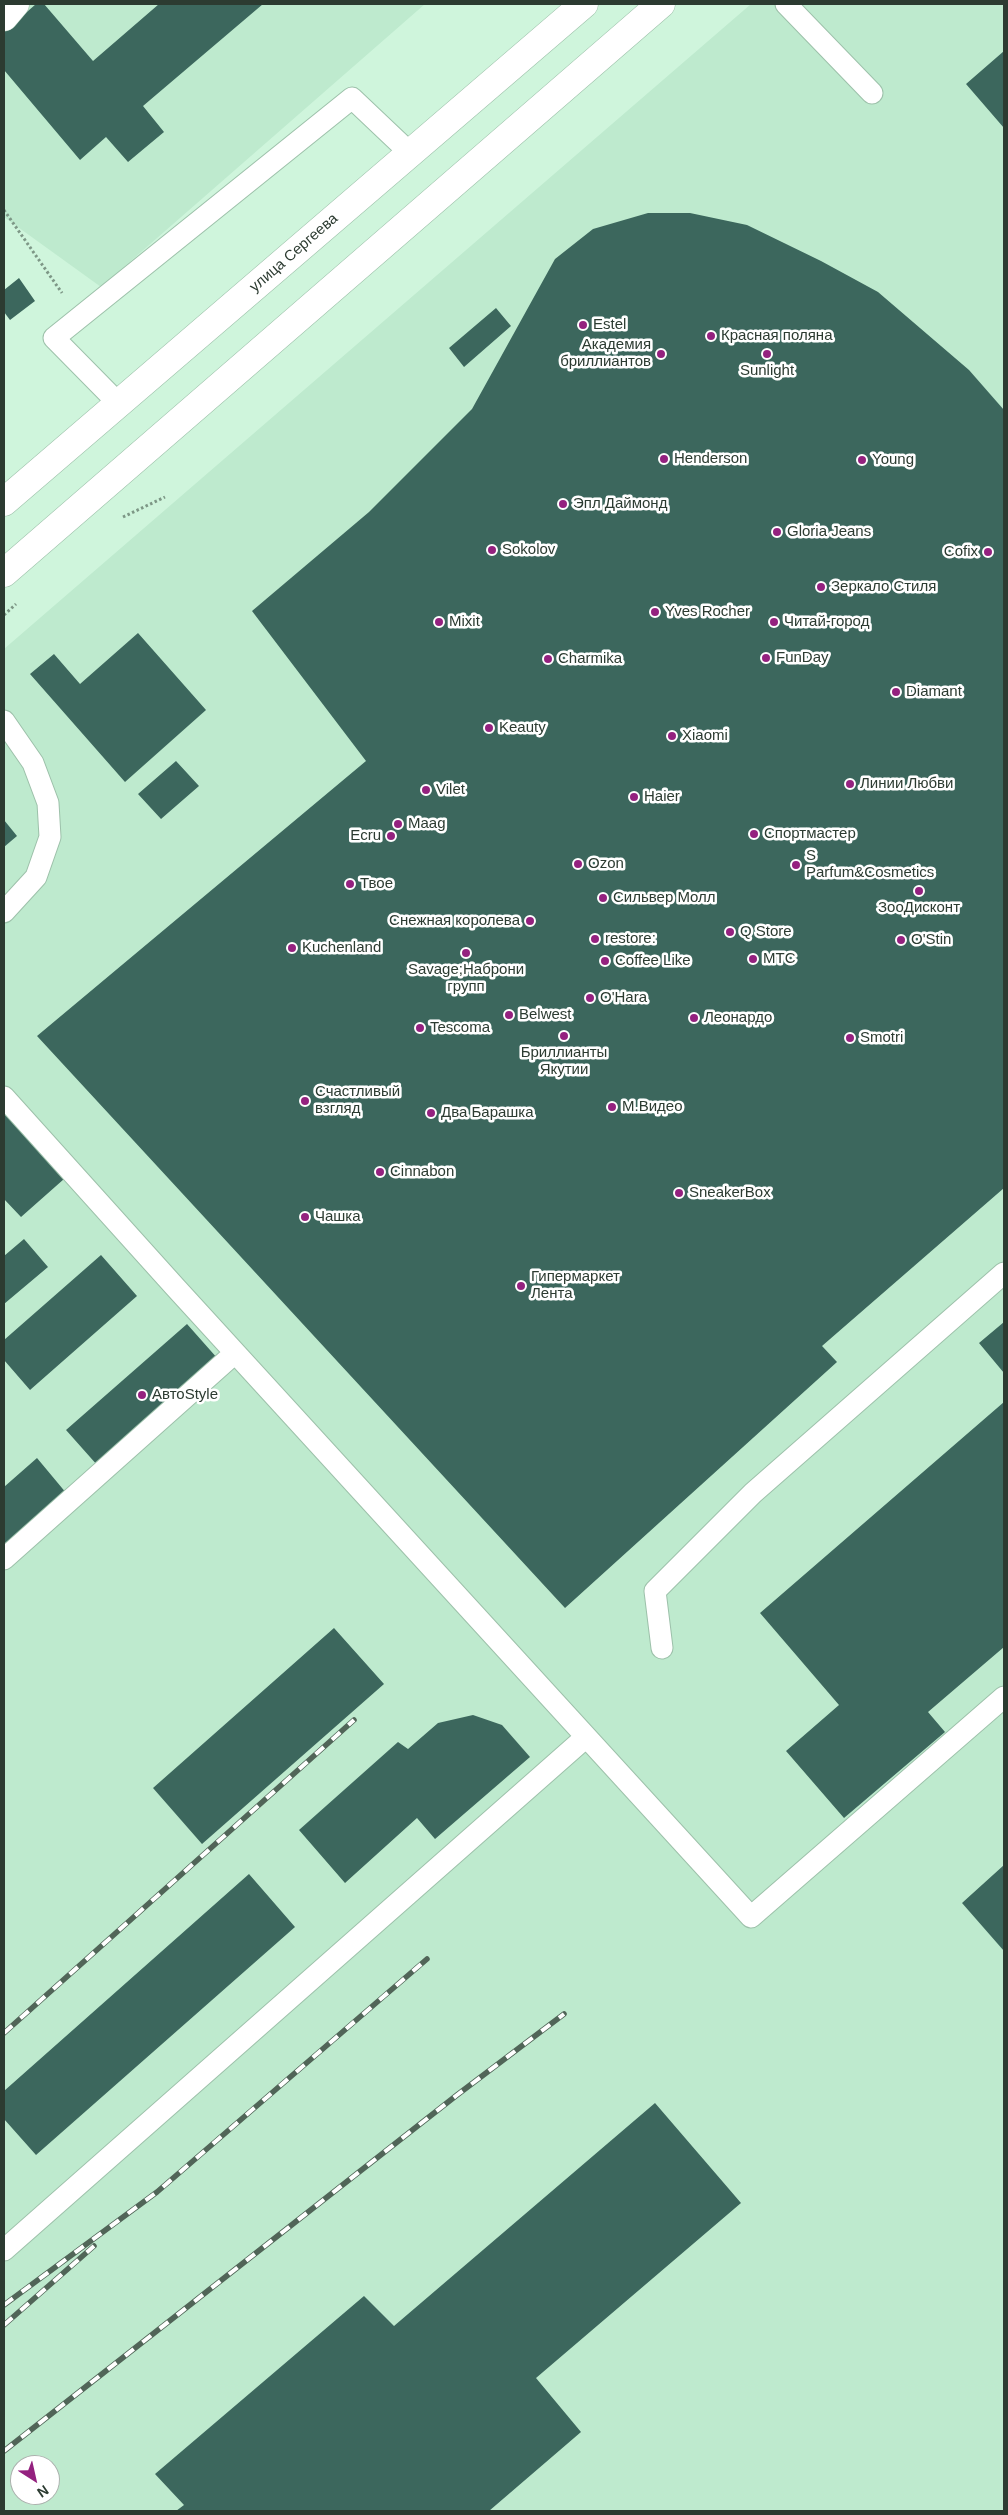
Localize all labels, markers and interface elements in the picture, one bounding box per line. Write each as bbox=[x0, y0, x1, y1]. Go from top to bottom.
street label: улица Сергеева bbox=[246, 210, 342, 296]
place label: Estel bbox=[593, 316, 626, 334]
marker: Estel bbox=[577, 319, 589, 331]
place label: Красная поляна bbox=[721, 327, 832, 345]
marker: Красная поляна bbox=[705, 330, 717, 342]
place label: Академия бриллиантов bbox=[560, 336, 651, 371]
marker: Академия бриллиантов bbox=[655, 348, 667, 360]
marker: Sunlight bbox=[761, 348, 773, 360]
place label: Sunlight bbox=[740, 362, 794, 380]
place label: Henderson bbox=[674, 450, 747, 468]
place label: Young bbox=[872, 451, 914, 469]
marker: Henderson bbox=[658, 453, 670, 465]
marker: Young bbox=[856, 454, 868, 466]
place label: Эпл Даймонд bbox=[573, 495, 667, 513]
marker: Эпл Даймонд bbox=[557, 498, 569, 510]
place label: Gloria Jeans bbox=[787, 523, 871, 541]
marker: Gloria Jeans bbox=[771, 526, 783, 538]
place label: Sokolov bbox=[502, 541, 555, 559]
place label: Cofix bbox=[944, 543, 978, 561]
marker: Sokolov bbox=[486, 544, 498, 556]
marker: Cofix bbox=[982, 546, 994, 558]
place label: Зеркало Стиля bbox=[831, 578, 936, 596]
marker: Зеркало Стиля bbox=[815, 581, 827, 593]
place label: Yves Rocher bbox=[665, 603, 750, 621]
marker: Yves Rocher bbox=[649, 606, 661, 618]
place label: Mixit bbox=[449, 613, 480, 631]
place label: Читай-город bbox=[784, 613, 869, 631]
marker: Mixit bbox=[433, 616, 445, 628]
marker: Читай-город bbox=[768, 616, 780, 628]
place label: FunDay bbox=[776, 649, 829, 667]
place label: Charmika bbox=[558, 650, 622, 668]
marker: FunDay bbox=[760, 652, 772, 664]
marker: Charmika bbox=[542, 653, 554, 665]
place label: Diamant bbox=[906, 683, 962, 701]
marker: Diamant bbox=[890, 686, 902, 698]
place label: Keauty bbox=[499, 719, 546, 737]
marker: Keauty bbox=[483, 722, 495, 734]
place label: Xiaomi bbox=[682, 727, 728, 745]
marker: Xiaomi bbox=[666, 730, 678, 742]
place label: Линии Любви bbox=[860, 775, 953, 793]
marker: Линии Любви bbox=[844, 778, 856, 790]
place label: Vilet bbox=[436, 781, 465, 799]
marker: Vilet bbox=[420, 784, 432, 796]
place label: Haier bbox=[644, 788, 680, 806]
marker: Haier bbox=[628, 791, 640, 803]
place label: Maag bbox=[408, 815, 446, 833]
marker: Maag bbox=[392, 818, 404, 830]
place label: Спортмастер bbox=[764, 825, 856, 843]
place label: Ecru bbox=[350, 827, 381, 845]
marker: Спортмастер bbox=[748, 828, 760, 840]
marker: Ecru bbox=[385, 830, 397, 842]
place label: S Parfum&Cosmetics bbox=[806, 847, 934, 882]
place label: Ozon bbox=[588, 855, 624, 873]
marker: Ozon bbox=[572, 858, 584, 870]
marker: S Parfum&Cosmetics bbox=[790, 859, 802, 871]
place label: Твое bbox=[360, 875, 393, 893]
marker: Твое bbox=[344, 878, 356, 890]
marker: ЗооДисконт bbox=[913, 885, 925, 897]
place label: Сильвер Молл bbox=[613, 889, 716, 907]
marker: Сильвер Молл bbox=[597, 892, 609, 904]
place label: ЗооДисконт bbox=[878, 899, 960, 917]
place label: Снежная королева bbox=[389, 912, 520, 930]
marker: Снежная королева bbox=[524, 915, 536, 927]
place label: Q Store bbox=[740, 923, 792, 941]
marker: Q Store bbox=[724, 926, 736, 938]
place label: restore: bbox=[605, 930, 656, 948]
place label: O'Stin bbox=[911, 931, 951, 949]
marker: restore: bbox=[589, 933, 601, 945]
marker: O'Stin bbox=[895, 934, 907, 946]
place label: Kuchenland bbox=[302, 939, 381, 957]
marker: Kuchenland bbox=[286, 942, 298, 954]
marker: Savage;Наброни групп bbox=[460, 947, 472, 959]
place label: МТС bbox=[763, 950, 795, 968]
place label: Coffee Like bbox=[615, 952, 691, 970]
marker: МТС bbox=[747, 953, 759, 965]
marker: Coffee Like bbox=[599, 955, 611, 967]
place label: Savage;Наброни групп bbox=[408, 961, 524, 996]
place label: O'Hara bbox=[600, 989, 647, 1007]
marker: O'Hara bbox=[584, 992, 596, 1004]
place label: Belwest bbox=[519, 1006, 572, 1024]
marker: Belwest bbox=[503, 1009, 515, 1021]
place label: Леонардо bbox=[704, 1009, 772, 1027]
marker: Леонардо bbox=[688, 1012, 700, 1024]
place label: Tescoma bbox=[430, 1019, 490, 1037]
marker: Tescoma bbox=[414, 1022, 426, 1034]
place label: Smotri bbox=[860, 1029, 903, 1047]
marker: Бриллианты Якутии bbox=[558, 1030, 570, 1042]
marker: Smotri bbox=[844, 1032, 856, 1044]
place label: Бриллианты Якутии bbox=[521, 1044, 607, 1079]
place label: Счастливый взгляд bbox=[315, 1083, 400, 1118]
marker: Счастливый взгляд bbox=[299, 1095, 311, 1107]
place label: М.Видео bbox=[622, 1098, 682, 1116]
marker: М.Видео bbox=[606, 1101, 618, 1113]
place label: Два Барашка bbox=[441, 1104, 534, 1122]
marker: Два Барашка bbox=[425, 1107, 437, 1119]
place label: Cinnabon bbox=[390, 1163, 454, 1181]
marker: Cinnabon bbox=[374, 1166, 386, 1178]
place label: SneakerBox bbox=[689, 1184, 771, 1202]
marker: SneakerBox bbox=[673, 1187, 685, 1199]
place label: Чашка bbox=[315, 1208, 361, 1226]
marker: Чашка bbox=[299, 1211, 311, 1223]
place label: Гипермаркет Лента bbox=[531, 1268, 620, 1303]
marker: Гипермаркет Лента bbox=[515, 1280, 527, 1292]
place label: АвтоStyle bbox=[152, 1386, 218, 1404]
marker: АвтоStyle bbox=[136, 1389, 148, 1401]
north arrow bbox=[10, 2455, 60, 2505]
text: N bbox=[34, 2482, 52, 2501]

